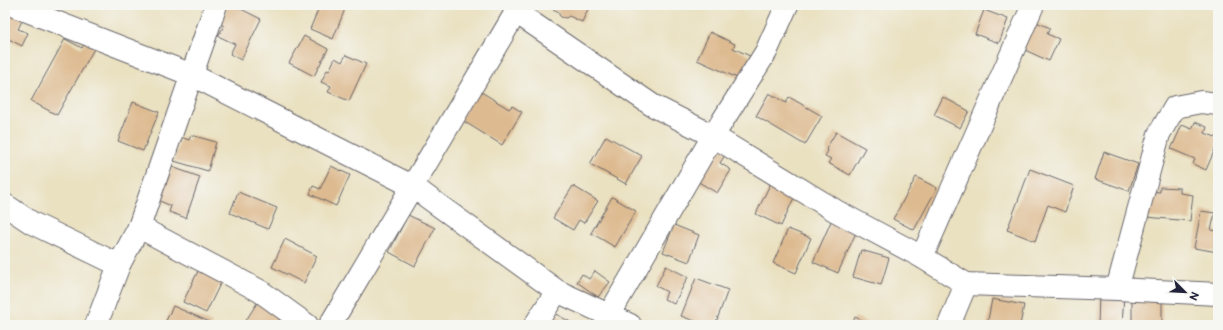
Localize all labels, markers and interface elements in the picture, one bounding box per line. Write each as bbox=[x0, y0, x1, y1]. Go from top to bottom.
north arrow bbox=[1165, 272, 1205, 312]
text: N bbox=[1186, 289, 1201, 302]

